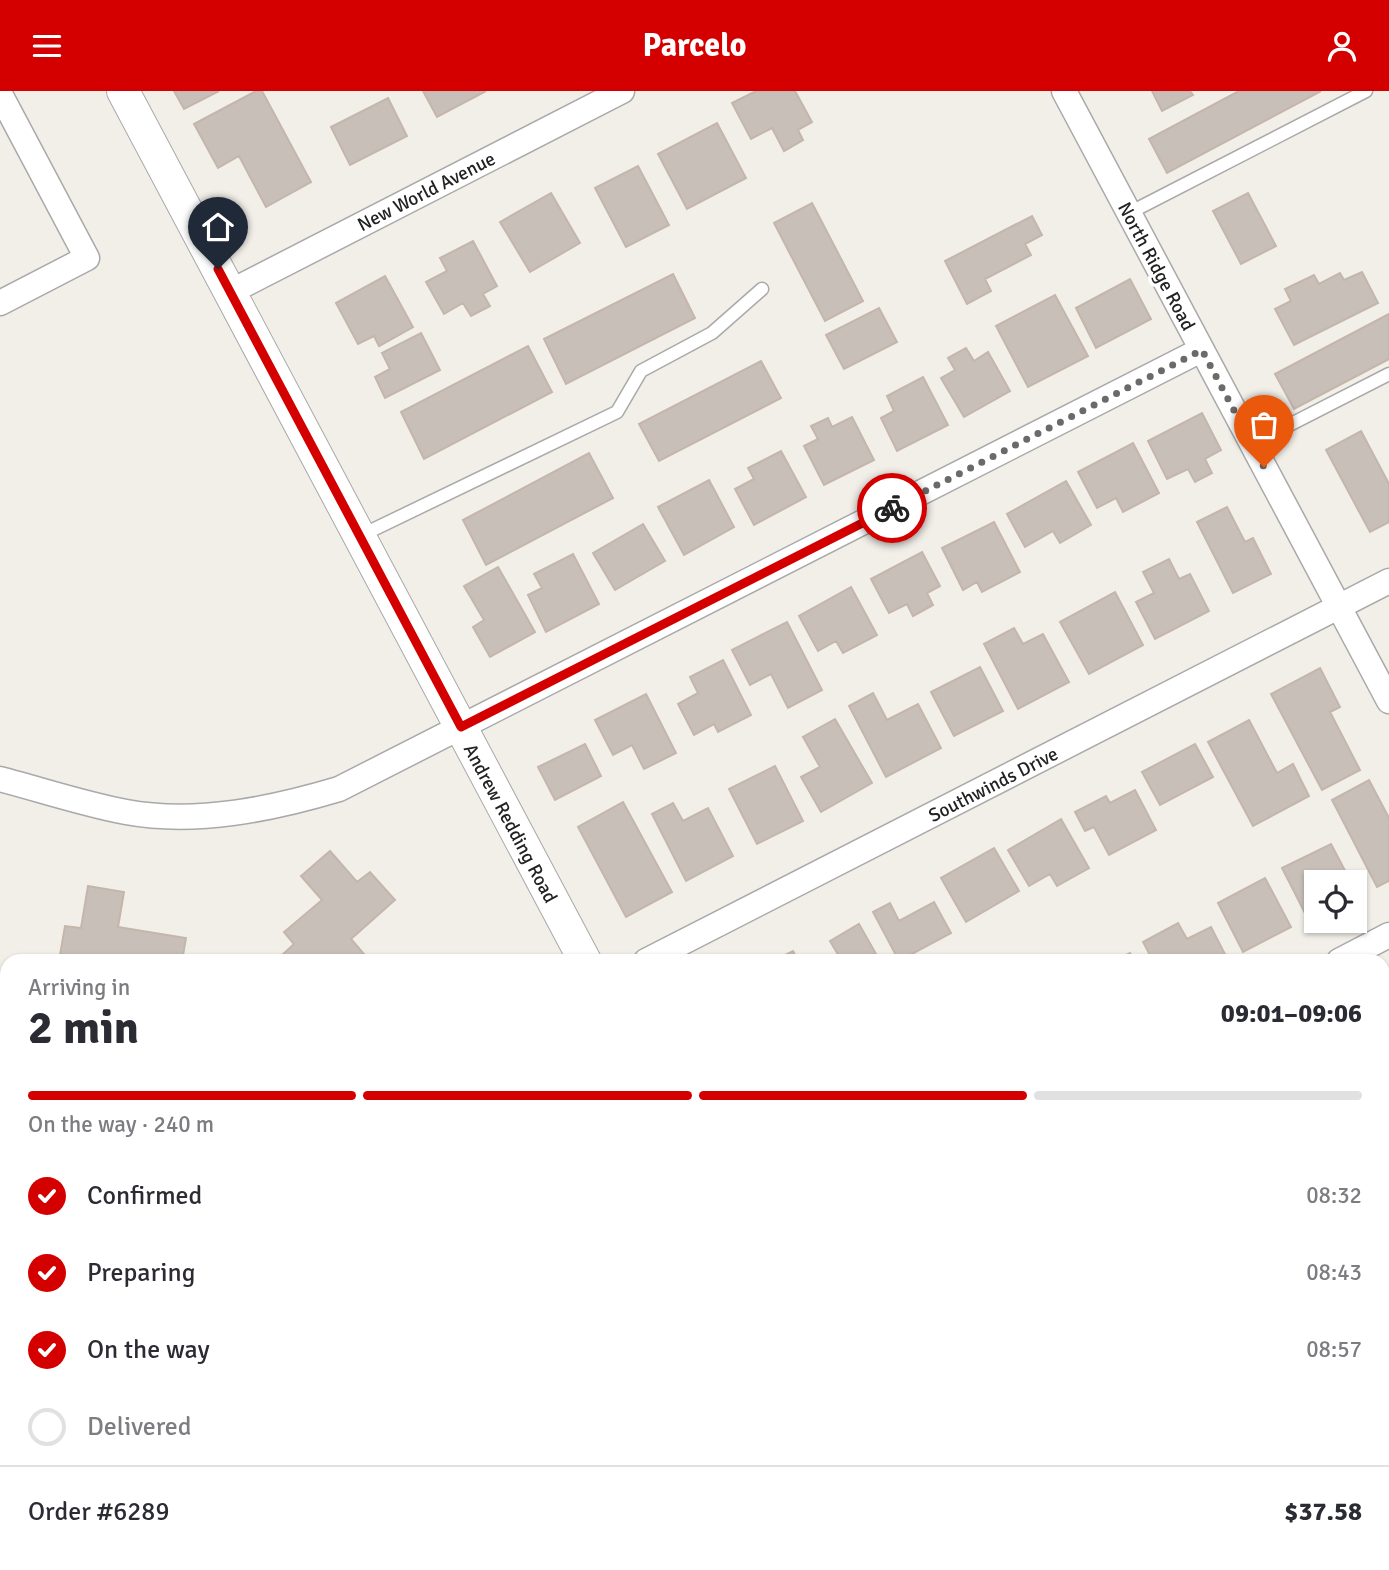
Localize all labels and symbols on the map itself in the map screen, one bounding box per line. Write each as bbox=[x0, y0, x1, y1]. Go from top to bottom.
street label: New World Avenue bbox=[353, 147, 499, 237]
pin bbox=[188, 197, 248, 269]
street label: North Ridge Road bbox=[1112, 198, 1200, 335]
pin bbox=[1234, 395, 1294, 467]
courier bbox=[857, 473, 927, 543]
street label: Andrew Redding Road bbox=[458, 740, 562, 907]
street label: Southwinds Drive bbox=[925, 742, 1062, 828]

